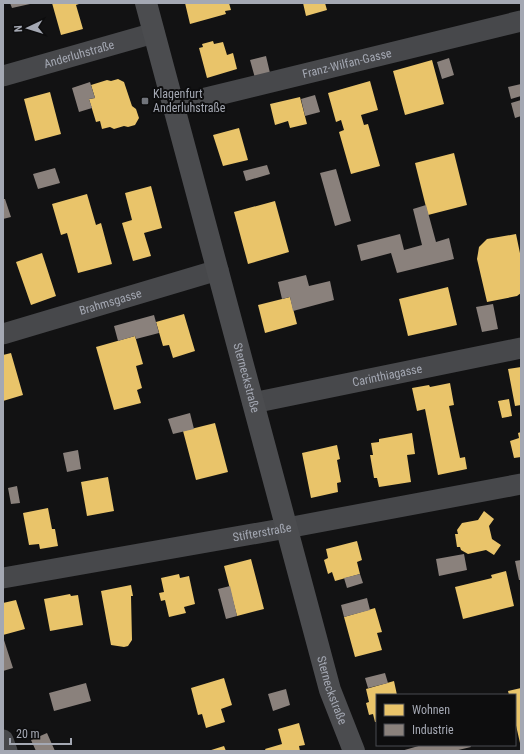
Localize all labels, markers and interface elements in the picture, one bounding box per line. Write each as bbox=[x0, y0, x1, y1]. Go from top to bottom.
north arrow bbox=[8, 8, 48, 48]
text: N bbox=[12, 25, 25, 32]
street label: Anderluhstraße bbox=[42, 38, 116, 71]
street label: Franz-Wilfan-Gasse bbox=[301, 46, 393, 81]
place label: Klagenfurt Anderluhstraße bbox=[153, 87, 226, 115]
marker: Klagenfurt Anderluhstraße bbox=[140, 96, 150, 106]
street label: Brahmsgasse bbox=[78, 286, 144, 318]
street label: Sterneckstraße bbox=[230, 341, 263, 415]
street label: Carinthiagasse bbox=[351, 361, 424, 389]
street label: Stifterstraße bbox=[232, 520, 293, 544]
street label: Sterneckstraße bbox=[314, 654, 350, 727]
legend bbox=[376, 694, 516, 746]
text: Wohnen bbox=[412, 703, 450, 717]
scale bar bbox=[10, 720, 71, 746]
text: Industrie bbox=[412, 723, 454, 737]
text: 20 m bbox=[16, 727, 40, 741]

